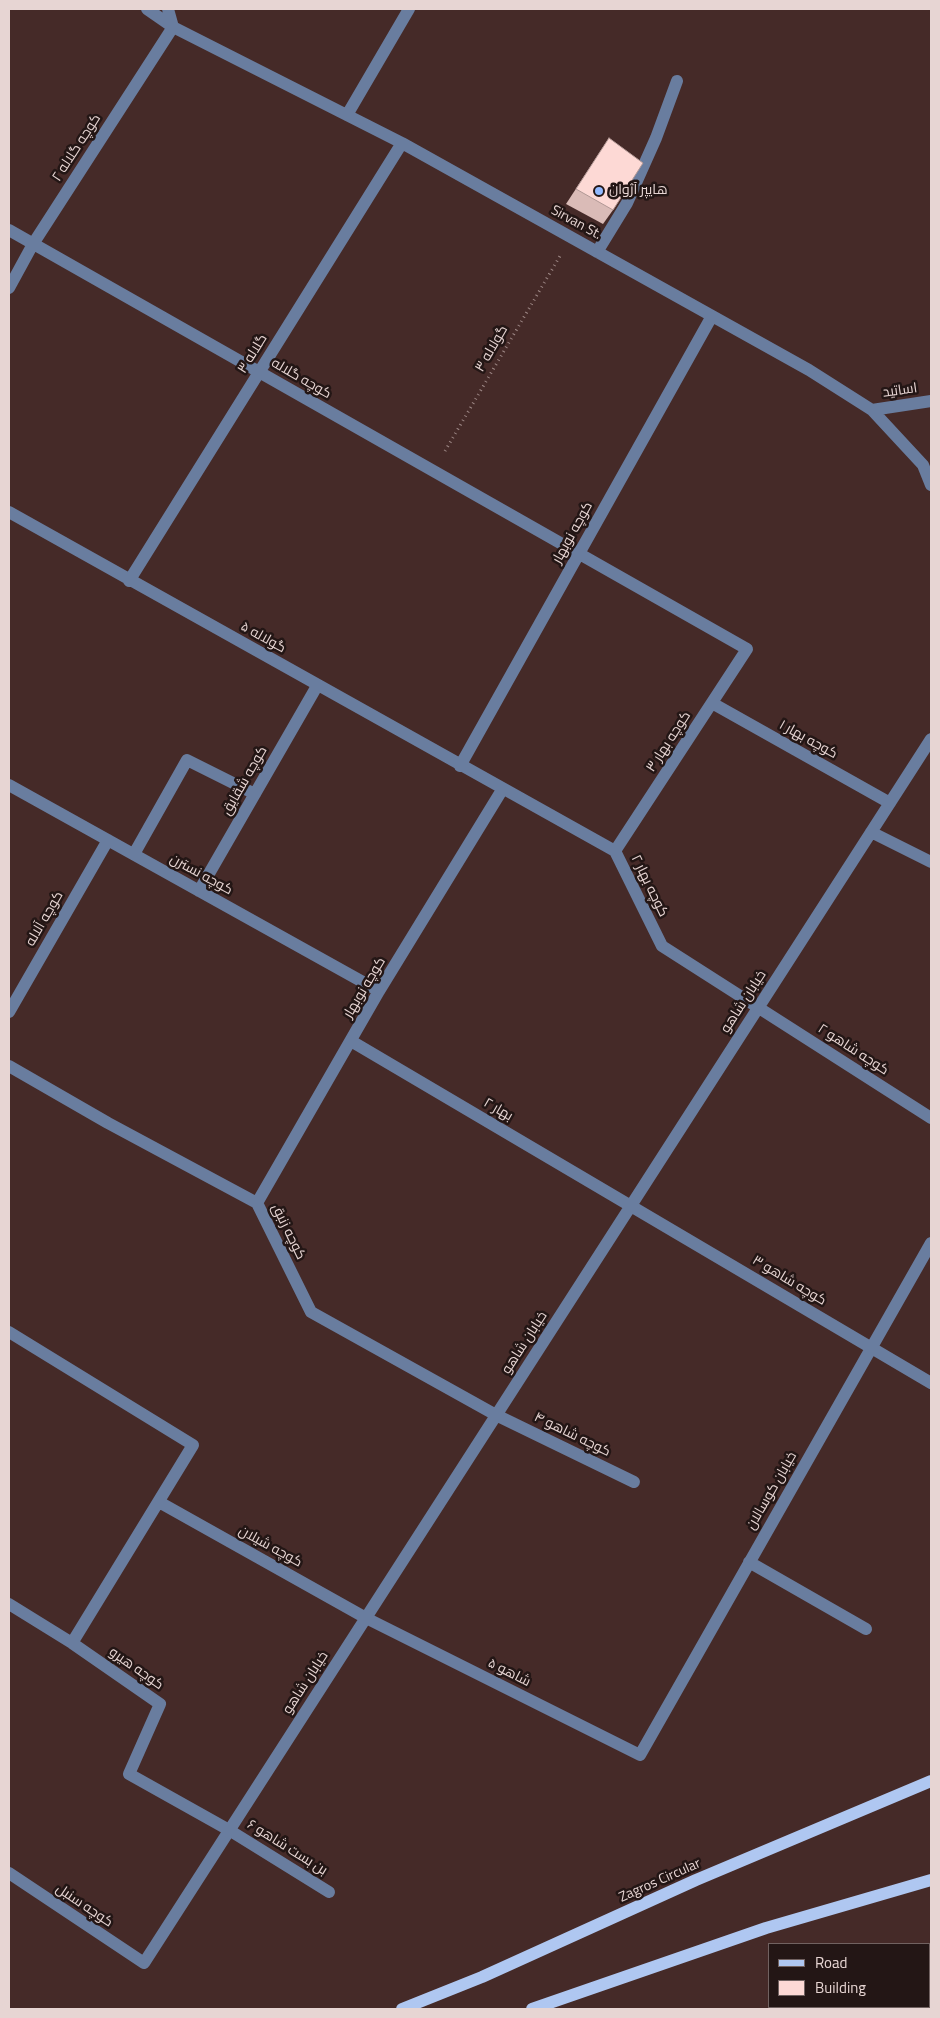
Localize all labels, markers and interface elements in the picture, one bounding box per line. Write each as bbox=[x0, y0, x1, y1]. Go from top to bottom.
street label: کوچه گلاله ۲ bbox=[49, 111, 105, 185]
place label: هایپر آژوان bbox=[609, 183, 668, 199]
marker: هایپر آژوان bbox=[593, 185, 605, 197]
street label: Sirvan St. bbox=[548, 202, 604, 244]
street label: گولاله ۳ bbox=[472, 323, 512, 375]
street label: گلاله ۳ bbox=[234, 331, 272, 377]
street label: کوچه گلاله bbox=[268, 355, 334, 403]
street label: اساتید bbox=[882, 380, 918, 402]
street label: کوچه نوبهار bbox=[549, 499, 597, 567]
street label: گولاله ۵ bbox=[237, 619, 289, 657]
street label: کوچه بهار ۳ bbox=[643, 708, 695, 776]
street label: کوچه بهار ۱ bbox=[776, 717, 840, 763]
street label: کوچه شقایق bbox=[219, 744, 271, 818]
street label: کوچه نسترن bbox=[167, 851, 235, 899]
street label: کوچه بهار ۲ bbox=[627, 852, 671, 920]
street label: کوچه آلاله bbox=[23, 889, 67, 949]
street label: کوچه نوبهار bbox=[340, 954, 390, 1022]
street label: خیابان شاهو bbox=[718, 968, 770, 1036]
street label: کوچه شاهو ۲ bbox=[814, 1021, 892, 1079]
street label: بهار ۲ bbox=[480, 1095, 516, 1125]
street label: کوچه زنبق bbox=[267, 1201, 309, 1263]
street label: کوچه شاهو ۳ bbox=[749, 1252, 829, 1310]
street label: خیابان شاهو bbox=[499, 1309, 551, 1377]
street label: کوچه شاهو ۴ bbox=[531, 1409, 613, 1461]
street label: خیابان کوسالان bbox=[743, 1449, 801, 1533]
street label: کوچه شیلان bbox=[235, 1523, 305, 1571]
street label: کوچه هیرو bbox=[105, 1644, 167, 1694]
street label: خیابان شاهو bbox=[280, 1649, 332, 1717]
street label: شاهو ۵ bbox=[485, 1655, 533, 1691]
street label: بن بست شاهو ۶ bbox=[244, 1817, 330, 1879]
street label: Zagros Circular bbox=[617, 1856, 703, 1906]
street label: کوچه سنبل bbox=[52, 1881, 116, 1931]
legend bbox=[768, 1943, 930, 2008]
text: Road bbox=[815, 1951, 847, 1974]
text: Building bbox=[815, 1976, 866, 1999]

